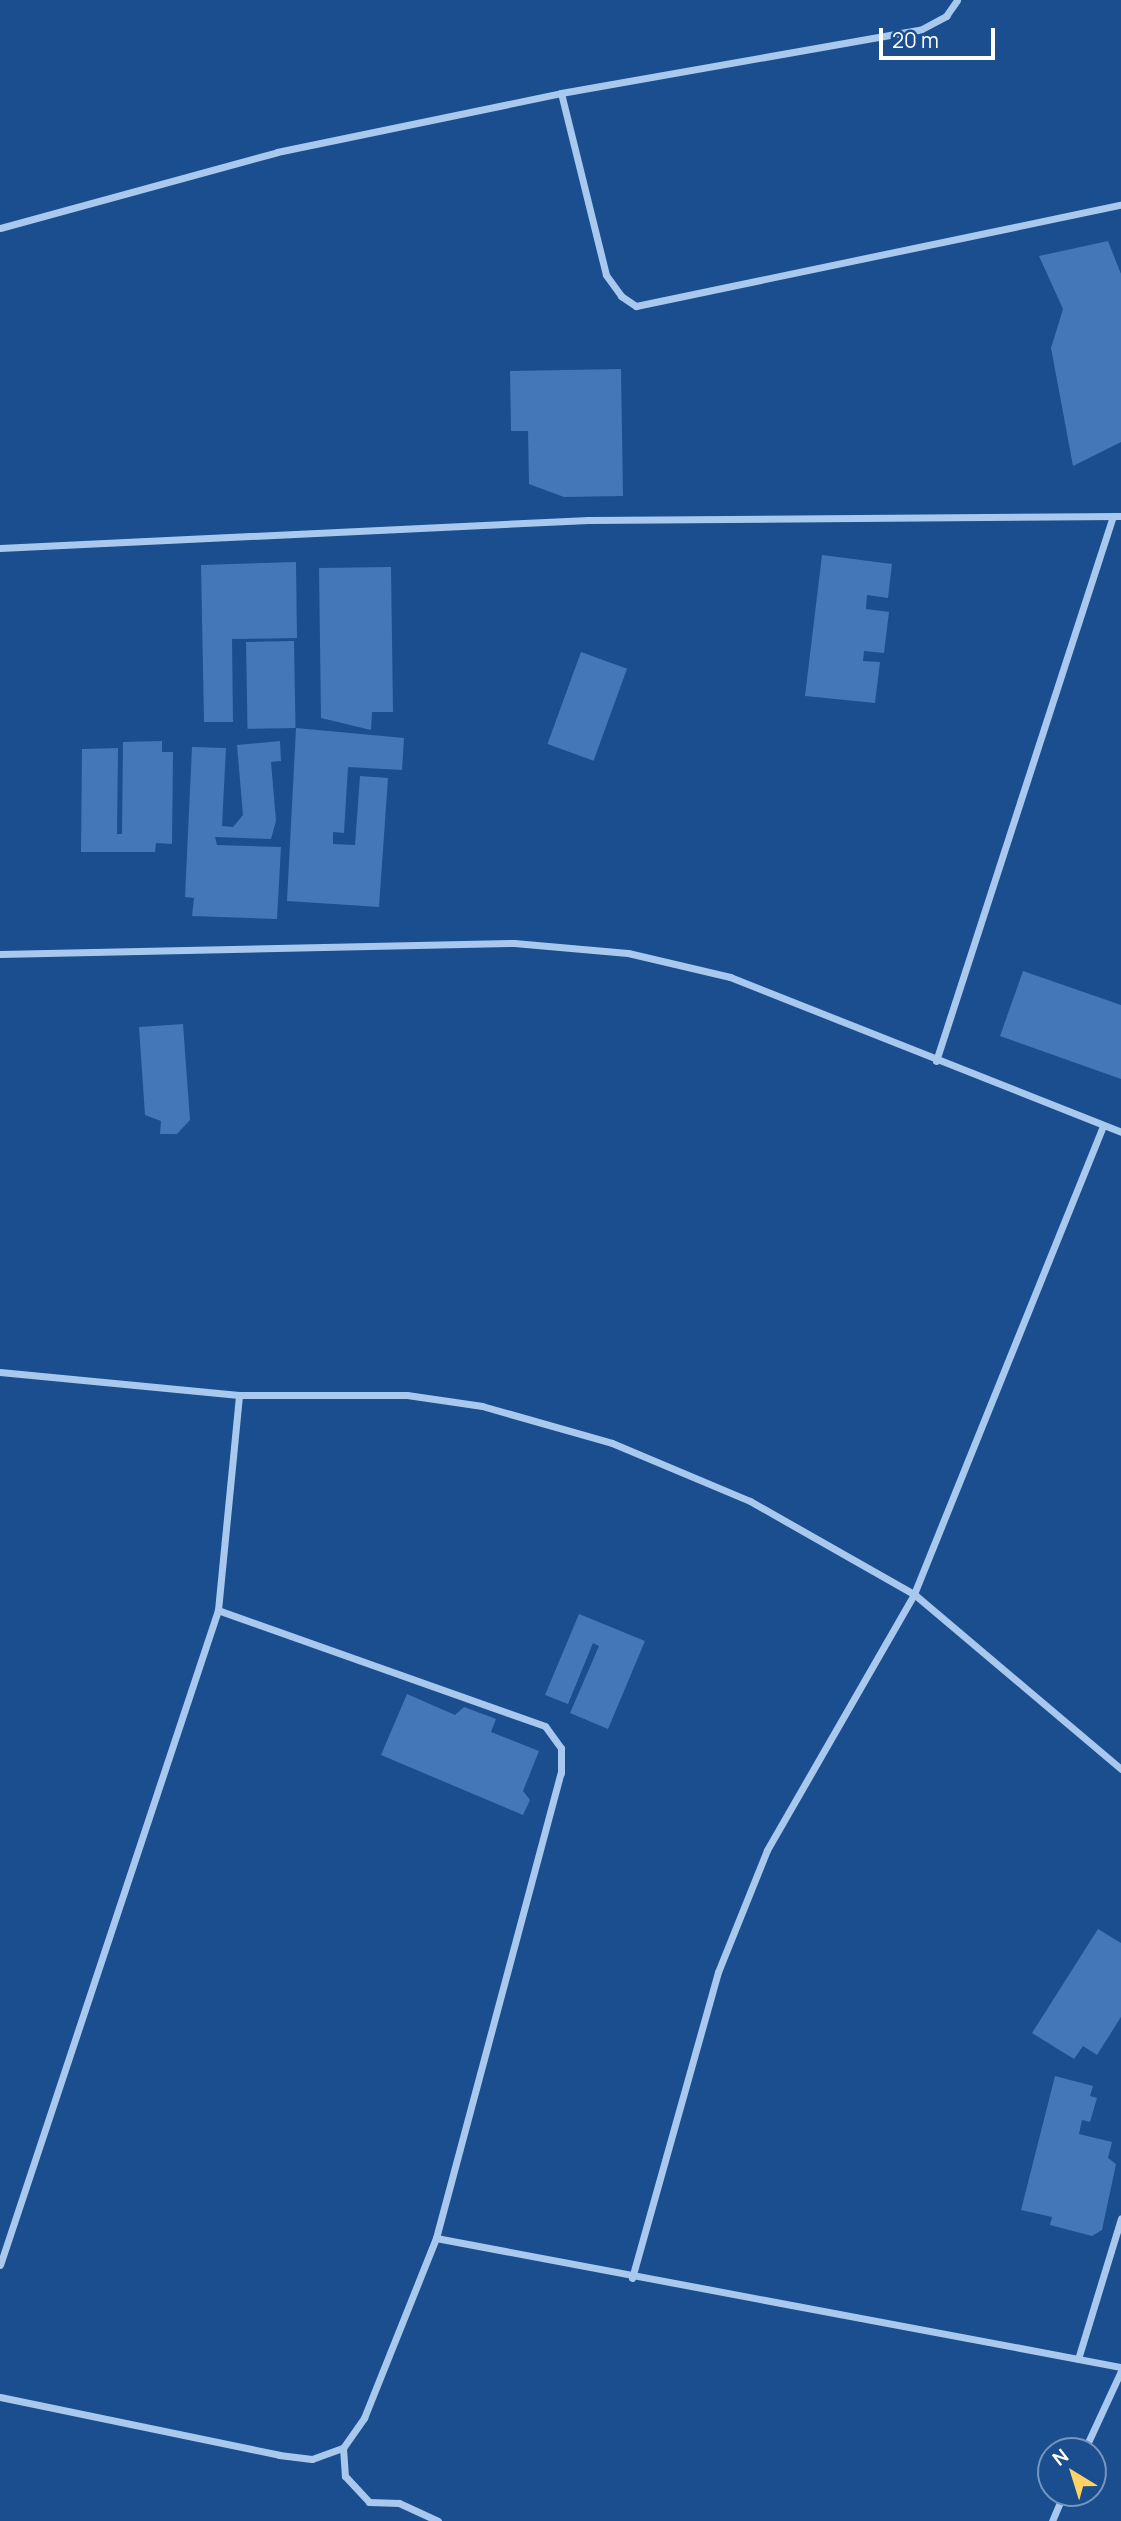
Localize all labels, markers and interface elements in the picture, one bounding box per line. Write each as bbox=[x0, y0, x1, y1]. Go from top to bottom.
scale bar bbox=[883, 14, 998, 58]
text: 20 m bbox=[892, 26, 939, 54]
north arrow bbox=[1037, 2437, 1107, 2507]
text: N bbox=[1047, 2443, 1074, 2471]

